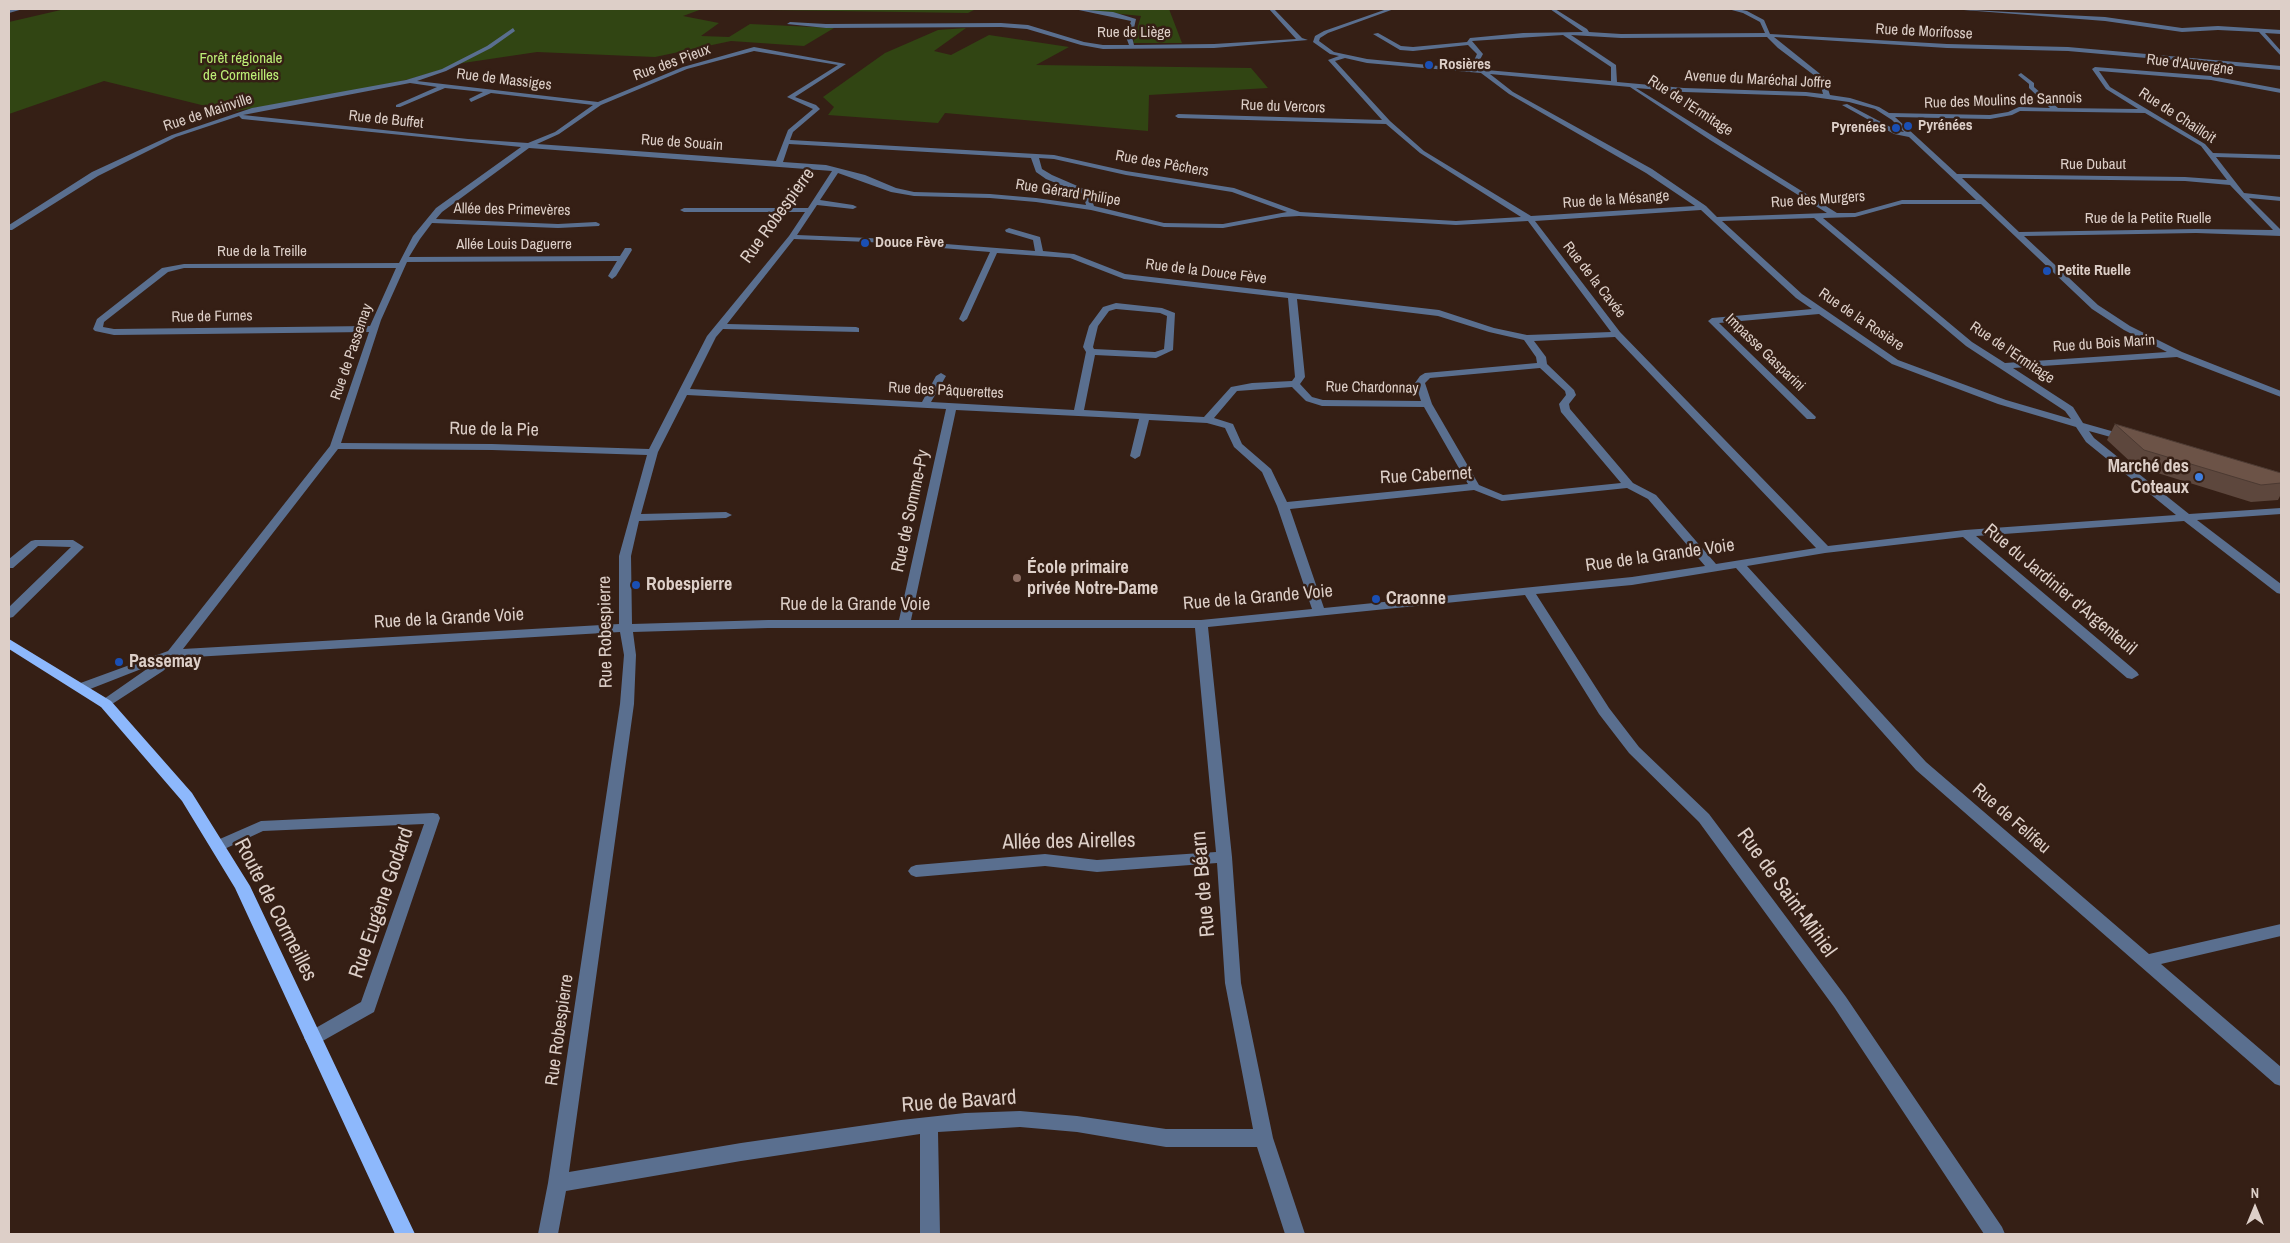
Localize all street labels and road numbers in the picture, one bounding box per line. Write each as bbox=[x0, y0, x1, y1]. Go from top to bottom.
street label: Rue de Morifosse bbox=[1875, 20, 1973, 44]
street label: Rue de Liège bbox=[1097, 24, 1171, 42]
street label: Rue des Pieux bbox=[631, 41, 713, 85]
street label: Rue d'Auvergne bbox=[2145, 51, 2235, 79]
street label: Rue de Massiges bbox=[455, 65, 553, 95]
street label: Avenue du Maréchal Joffre bbox=[1684, 67, 1832, 93]
street label: Rue de l'Ermitage bbox=[1644, 72, 1736, 140]
street label: Rue de Chailloit bbox=[2135, 84, 2219, 148]
street label: Rue des Moulins de Sannois bbox=[1924, 89, 2082, 113]
street label: Rue de Mainville bbox=[161, 90, 255, 136]
street label: Rue du Vercors bbox=[1240, 97, 1326, 117]
street label: Rue de Buffet bbox=[348, 107, 424, 133]
street label: Rue de Souain bbox=[640, 131, 724, 155]
street label: Rue des Pêchers bbox=[1114, 147, 1210, 181]
street label: Rue Dubaut bbox=[2060, 156, 2126, 174]
street label: Rue Robespierre bbox=[736, 164, 820, 268]
street label: Rue Gérard Philipe bbox=[1014, 176, 1122, 210]
street label: Rue de la Mésange bbox=[1562, 187, 1670, 213]
street label: Rue des Murgers bbox=[1770, 188, 1866, 212]
street label: Allée des Primevères bbox=[453, 200, 571, 220]
street label: Rue de la Petite Ruelle bbox=[2085, 210, 2211, 228]
street label: Allée Louis Daguerre bbox=[456, 236, 572, 254]
street label: Rue de la Cavée bbox=[1559, 238, 1629, 322]
street label: Rue de la Treille bbox=[217, 243, 307, 261]
street label: Rue de la Douce Fève bbox=[1144, 256, 1268, 288]
street label: Rue de la Rosière bbox=[1815, 285, 1907, 355]
street label: Rue de Passemay bbox=[327, 302, 377, 402]
street label: Rue de Furnes bbox=[171, 307, 253, 327]
street label: Impasse Gasparini bbox=[1721, 310, 1809, 396]
street label: Rue de l'Ermitage bbox=[1966, 318, 2058, 388]
street label: Rue du Bois Marin bbox=[2052, 331, 2156, 357]
street label: Rue Chardonnay bbox=[1325, 378, 1419, 398]
street label: Rue des Pâquerettes bbox=[888, 379, 1004, 403]
street label: Rue de la Pie bbox=[449, 418, 539, 442]
street label: Rue de Somme-Py bbox=[887, 448, 935, 574]
street label: Rue Cabernet bbox=[1380, 463, 1472, 489]
street label: Rue du Jardinier d'Argenteuil bbox=[1979, 520, 2141, 660]
street label: Rue de la Grande Voie bbox=[1584, 535, 1736, 577]
street label: Rue Robespierre bbox=[594, 576, 618, 688]
street label: Rue de la Grande Voie bbox=[1182, 581, 1334, 615]
street label: Rue de la Grande Voie bbox=[780, 594, 930, 616]
street label: Rue de la Grande Voie bbox=[373, 604, 525, 634]
street label: Rue de Felifeu bbox=[1968, 779, 2054, 859]
street label: Rue Eugène Godard bbox=[344, 824, 420, 982]
street label: Rue de Saint-Mihiel bbox=[1731, 824, 1841, 962]
street label: Allée des Airelles bbox=[1002, 828, 1136, 856]
street label: Rue de Béarn bbox=[1187, 830, 1221, 938]
street label: Route de Cormeilles bbox=[228, 834, 322, 986]
street label: Rue Robespierre bbox=[541, 973, 579, 1087]
street label: Rue de Bavard bbox=[901, 1085, 1017, 1119]

